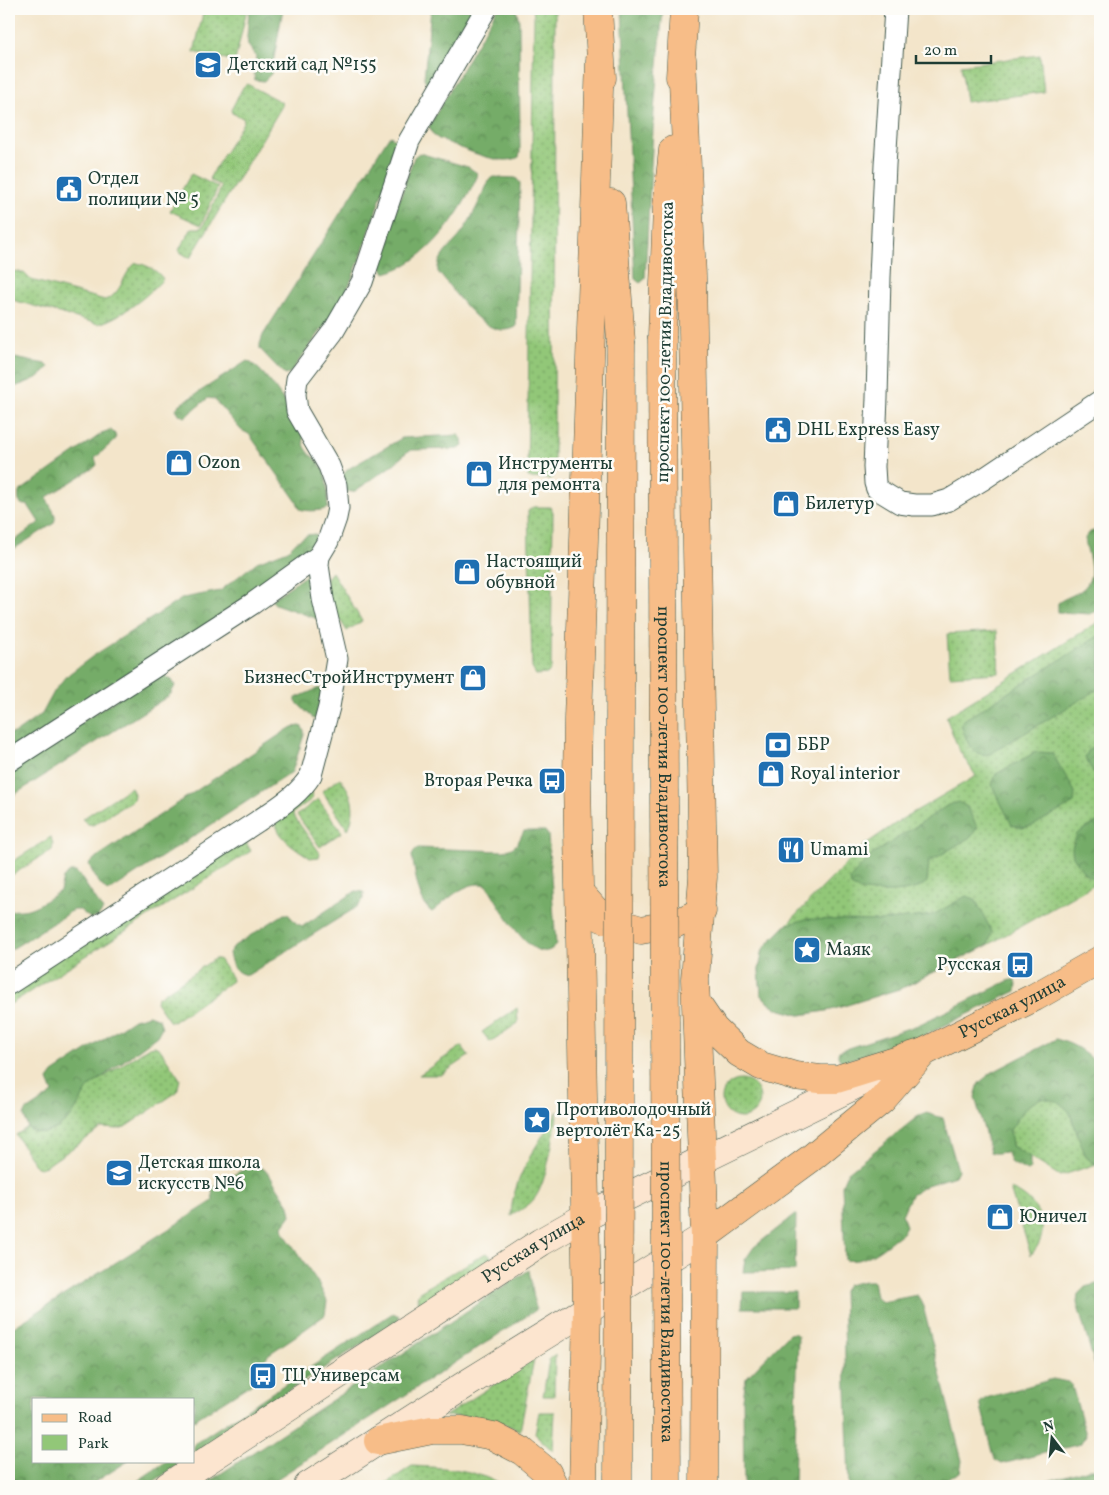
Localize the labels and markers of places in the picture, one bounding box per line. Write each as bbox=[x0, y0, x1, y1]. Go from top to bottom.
school or university icon: Детский сад №155 bbox=[193, 50, 223, 80]
place label: Детский сад №155 bbox=[227, 53, 377, 78]
place label: Отдел полиции № 5 bbox=[88, 167, 199, 213]
public building icon: Отдел полиции № 5 bbox=[54, 174, 84, 204]
public building icon: DHL Express Easy bbox=[763, 415, 793, 445]
place label: DHL Express Easy bbox=[797, 418, 940, 443]
shop icon: Ozon bbox=[164, 448, 194, 478]
place label: Ozon bbox=[198, 451, 241, 476]
place label: Инструменты для ремонта bbox=[498, 452, 613, 498]
shop icon: Инструменты для ремонта bbox=[464, 459, 494, 489]
shop icon: Билетур bbox=[771, 489, 801, 519]
place label: Билетур bbox=[805, 492, 874, 517]
place label: Настоящий обувной bbox=[486, 550, 582, 596]
shop icon: Настоящий обувной bbox=[452, 557, 482, 587]
shop icon: БизнесСтройИнструмент bbox=[458, 663, 488, 693]
place label: БизнесСтройИнструмент bbox=[244, 666, 454, 691]
bank icon: ББР bbox=[763, 730, 793, 760]
place label: ББР bbox=[797, 733, 830, 758]
shop icon: Royal interior bbox=[756, 759, 786, 789]
place label: Royal interior bbox=[790, 762, 900, 787]
bus stop icon: Вторая Речка bbox=[537, 766, 567, 796]
place label: Вторая Речка bbox=[424, 769, 533, 794]
restaurant icon: Umami bbox=[776, 835, 806, 865]
place label: Umami bbox=[810, 838, 868, 863]
place icon: Маяк bbox=[792, 935, 822, 965]
place label: Маяк bbox=[826, 938, 871, 963]
bus stop icon: Русская bbox=[1005, 950, 1035, 980]
place label: Русская bbox=[937, 953, 1001, 978]
place label: Противолодочный вертолёт Ка-25 bbox=[556, 1098, 711, 1144]
place icon: Противолодочный вертолёт Ка-25 bbox=[522, 1105, 552, 1135]
place label: Детская школа искусств №6 bbox=[138, 1151, 261, 1197]
school or university icon: Детская школа искусств №6 bbox=[104, 1158, 134, 1188]
shop icon: Юничел bbox=[985, 1202, 1015, 1232]
place label: Юничел bbox=[1019, 1205, 1087, 1230]
bus stop icon: ТЦ Универсам bbox=[248, 1361, 278, 1391]
place label: ТЦ Универсам bbox=[282, 1364, 400, 1389]

